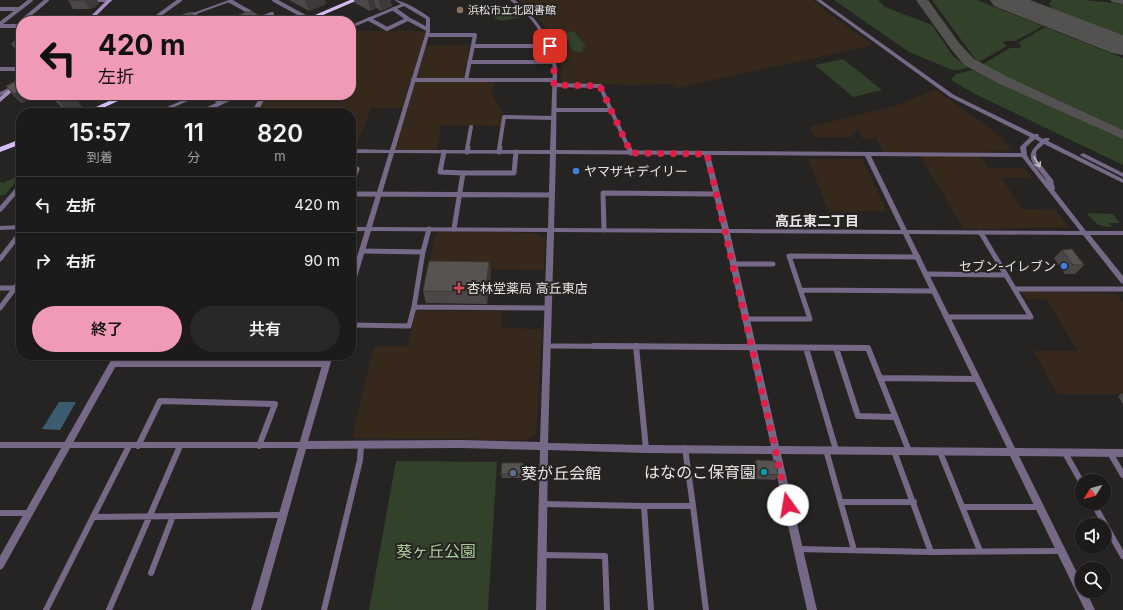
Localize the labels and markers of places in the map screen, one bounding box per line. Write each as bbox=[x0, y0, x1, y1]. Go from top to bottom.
place label: 浜松市立北図書館 bbox=[468, 3, 556, 17]
marker: 浜松市立北図書館 bbox=[455, 5, 465, 15]
pin bbox=[533, 29, 567, 63]
place label: ヤマザキデイリー bbox=[584, 163, 688, 179]
marker: ヤマザキデイリー bbox=[571, 166, 581, 176]
place label: セブン-イレブン bbox=[959, 258, 1056, 274]
marker: セブン-イレブン bbox=[1059, 261, 1069, 271]
place label: 杏林堂薬局 高丘東店 bbox=[467, 280, 588, 296]
marker: 杏林堂薬局 高丘東店 bbox=[454, 283, 464, 293]
place label: はなのこ保育園 bbox=[644, 462, 756, 482]
place label: 葵が丘会館 bbox=[521, 463, 601, 483]
marker: はなのこ保育園 bbox=[759, 467, 769, 477]
marker: 葵が丘会館 bbox=[508, 468, 518, 478]

